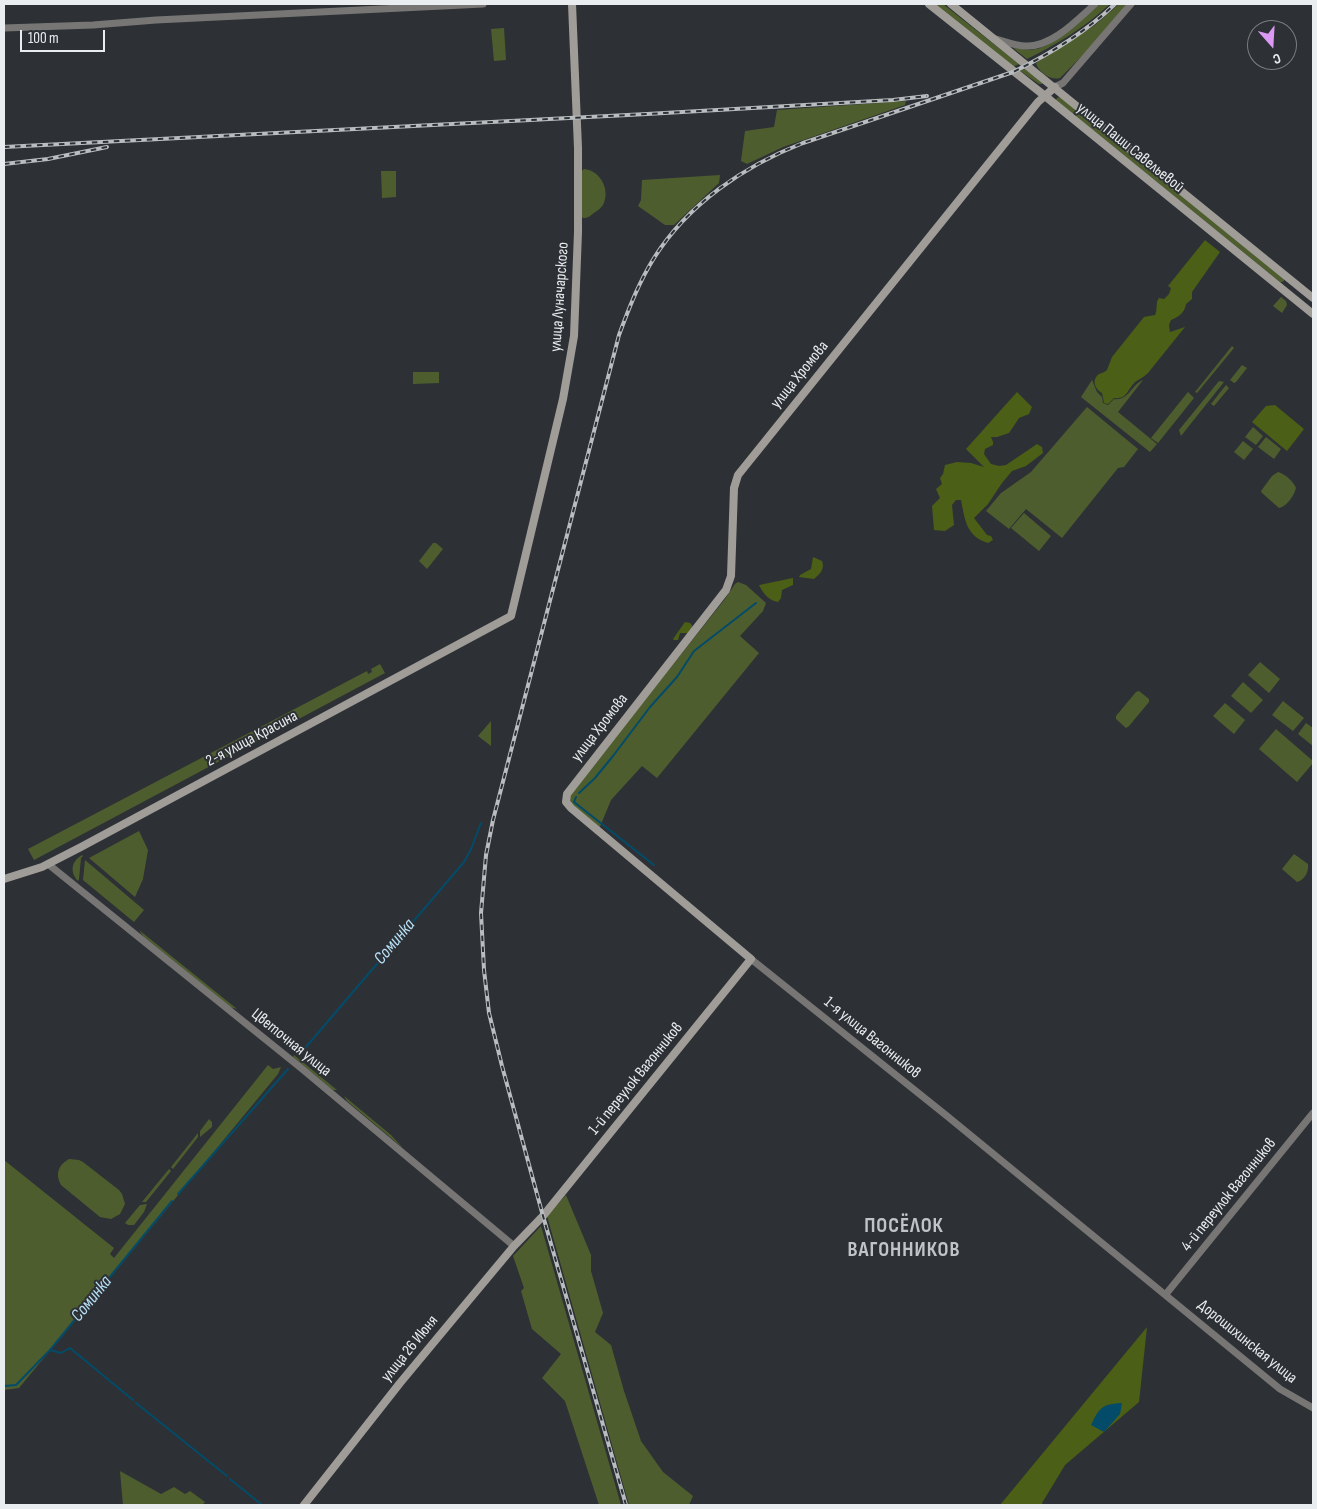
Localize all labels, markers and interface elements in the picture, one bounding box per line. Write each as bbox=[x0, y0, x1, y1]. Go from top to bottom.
scale bar bbox=[22, 20, 108, 52]
north arrow bbox=[1247, 20, 1297, 70]
text: 100 m bbox=[28, 29, 59, 48]
text: С bbox=[1271, 50, 1283, 68]
street label: улица Паши Савельевой bbox=[1073, 99, 1187, 197]
street label: улица Луначарского bbox=[547, 242, 573, 352]
street label: улица Хромова bbox=[767, 337, 833, 413]
street label: улица Хромова bbox=[567, 690, 633, 766]
street label: 2-я улица Красина bbox=[203, 707, 301, 771]
water label: Соминка bbox=[370, 915, 420, 969]
street label: 1-я улица Вагонников bbox=[820, 993, 924, 1083]
street label: Цветочная улица bbox=[247, 1005, 335, 1081]
street label: 1-й переулок Вагонников bbox=[585, 1019, 687, 1139]
street label: 4-й переулок Вагонников bbox=[1177, 1134, 1281, 1256]
district label: ПОСЁЛОК ВАГОННИКОВ bbox=[846, 1214, 962, 1264]
water label: Соминка bbox=[67, 1272, 117, 1326]
street label: Дорошихинская улица bbox=[1193, 1296, 1301, 1388]
street label: улица 26 Июня bbox=[377, 1312, 443, 1386]

